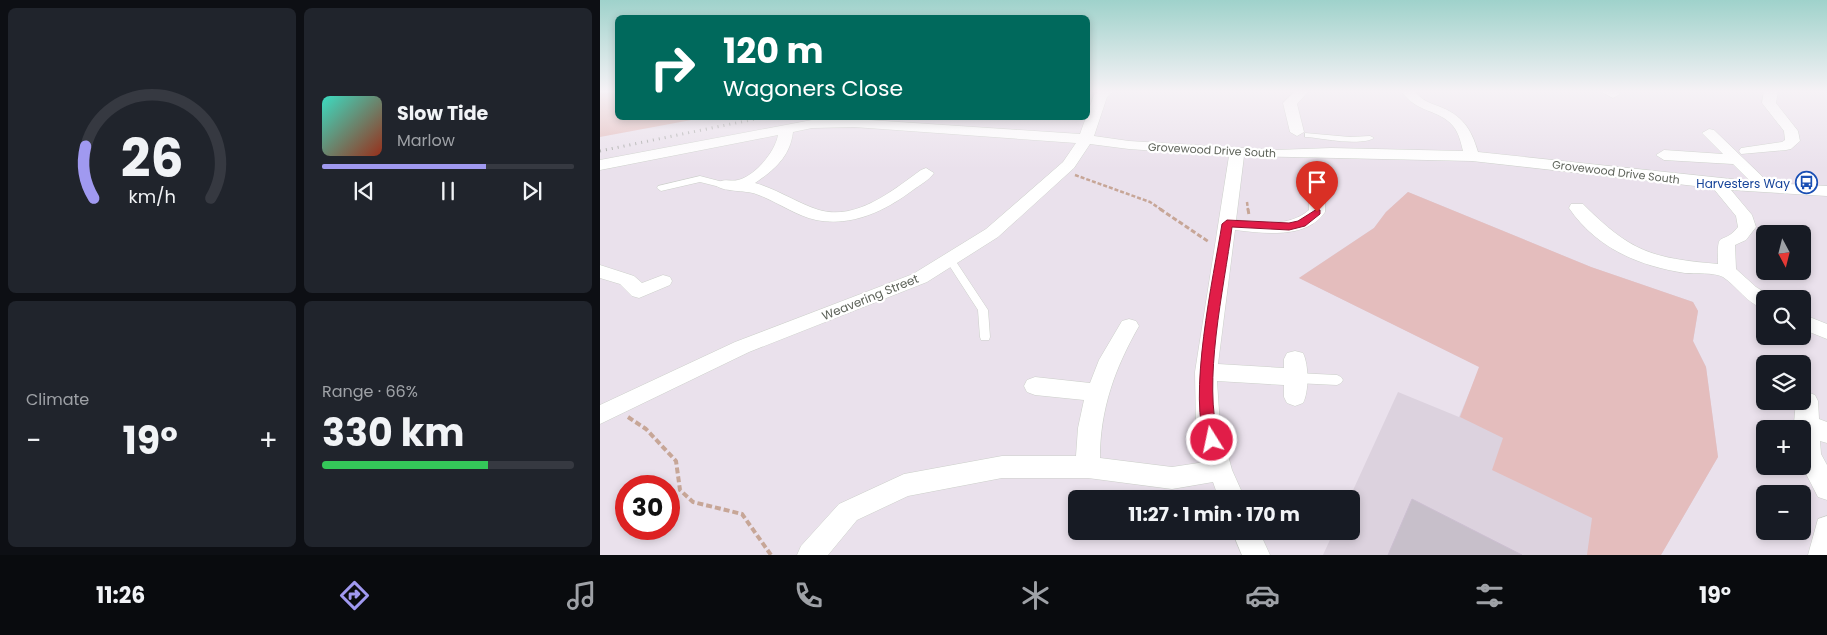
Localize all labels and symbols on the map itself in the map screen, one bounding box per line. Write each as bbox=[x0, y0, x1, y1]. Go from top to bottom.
street label: Grovewood Drive South bbox=[1148, 139, 1276, 161]
street label: Grovewood Drive South bbox=[1551, 156, 1681, 188]
pin bbox=[1296, 161, 1338, 212]
bus stop icon: Harvesters Way bbox=[1794, 171, 1818, 195]
place label: Harvesters Way bbox=[1696, 175, 1790, 192]
north arrow bbox=[1756, 225, 1811, 280]
street label: Weavering Street bbox=[819, 270, 921, 324]
position arrow bbox=[1185, 413, 1237, 465]
speed limit sign: 30 bbox=[615, 475, 680, 540]

